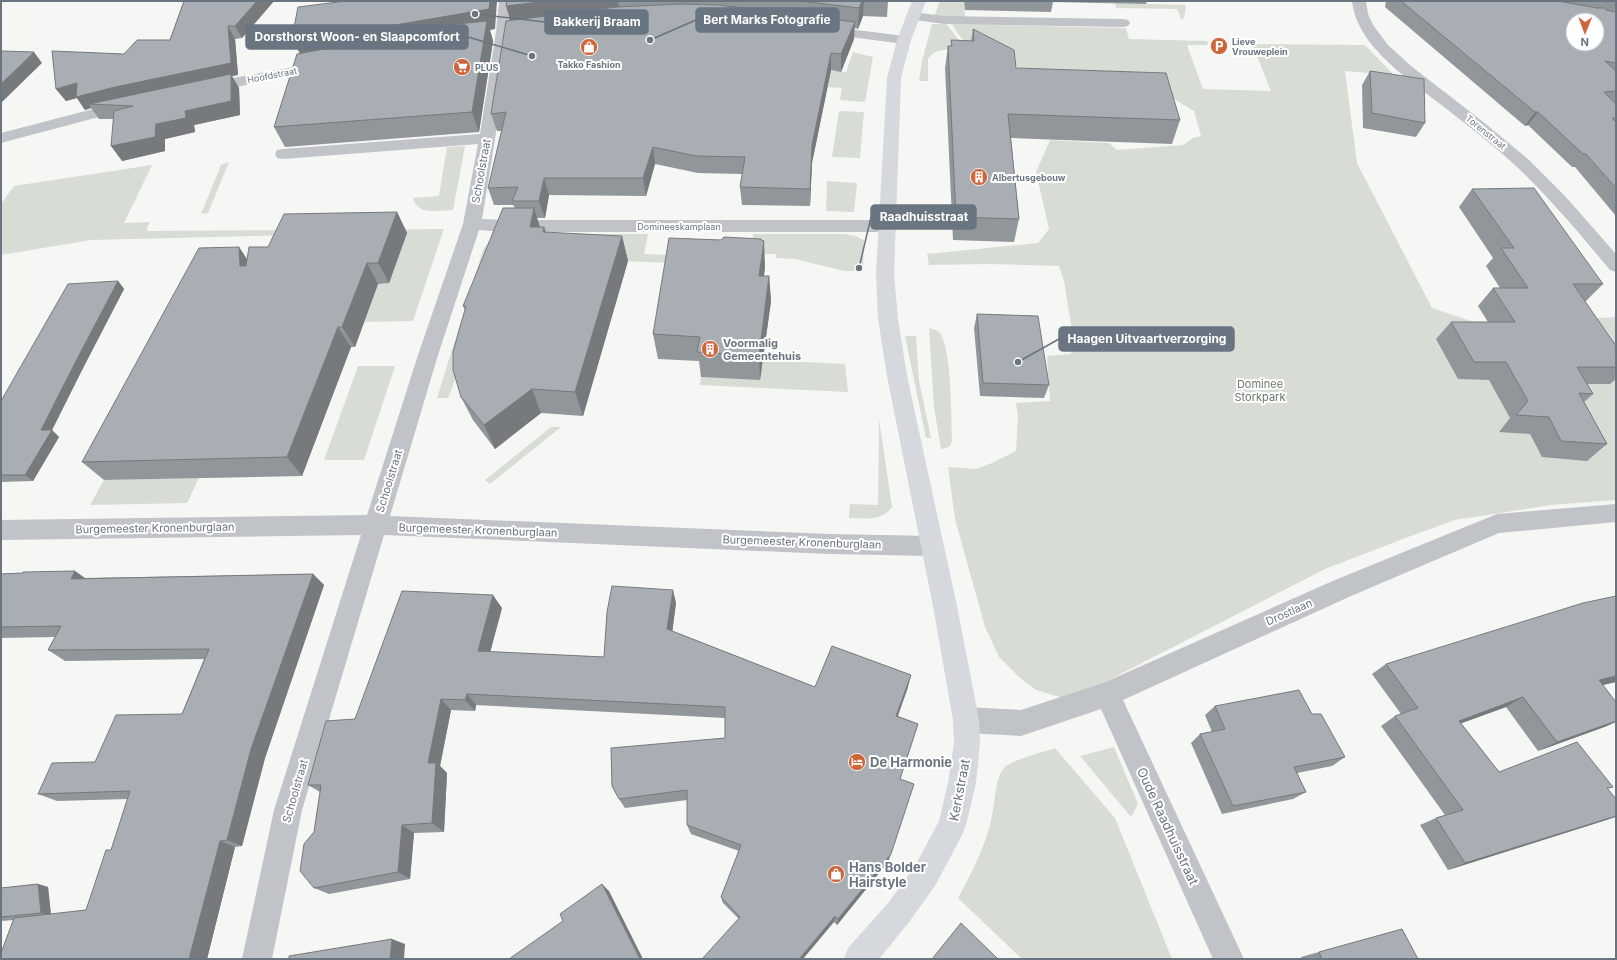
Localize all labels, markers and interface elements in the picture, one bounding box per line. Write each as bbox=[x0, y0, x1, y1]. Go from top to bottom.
callout: Bert Marks Fotografie bbox=[696, 8, 839, 32]
callout: Bakkerij Braam bbox=[545, 10, 648, 34]
text: Bert Marks Fotografie bbox=[703, 12, 831, 27]
north arrow bbox=[1565, 12, 1605, 52]
text: Bakkerij Braam bbox=[553, 14, 641, 29]
callout: Dorsthorst Woon- en Slaapcomfort bbox=[246, 25, 468, 49]
text: Dorsthorst Woon- en Slaapcomfort bbox=[254, 29, 460, 44]
text: N bbox=[1581, 35, 1589, 49]
parking icon: Lieve Vrouweplein bbox=[1209, 36, 1229, 56]
place label: Lieve Vrouweplein bbox=[1232, 36, 1288, 57]
shop icon: Takko Fashion bbox=[579, 37, 599, 57]
supermarket icon: PLUS bbox=[452, 57, 472, 77]
place label: Takko Fashion bbox=[557, 59, 621, 70]
place label: PLUS bbox=[475, 62, 499, 73]
street label: Hoofdstraat bbox=[246, 65, 298, 85]
street label: Torenstraat bbox=[1464, 112, 1508, 152]
street label: Schoolstraat bbox=[468, 137, 494, 204]
building icon: Albertusgebouw bbox=[969, 167, 989, 187]
place label: Albertusgebouw bbox=[992, 172, 1066, 183]
callout: Raadhuisstraat bbox=[871, 205, 976, 229]
text: Raadhuisstraat bbox=[880, 209, 969, 224]
street label: Domineeskamplaan bbox=[637, 221, 721, 232]
callout: Haagen Uitvaartverzorging bbox=[1059, 327, 1234, 351]
text: Haagen Uitvaartverzorging bbox=[1068, 331, 1226, 346]
place label: Voormalig Gemeentehuis bbox=[723, 336, 801, 363]
building icon: Voormalig Gemeentehuis bbox=[700, 339, 720, 359]
park label: Dominee Storkpark bbox=[1235, 377, 1285, 404]
street label: Schoolstraat bbox=[373, 447, 405, 514]
street label: Burgemeester Kronenburglaan bbox=[75, 520, 235, 536]
street label: Burgemeester Kronenburglaan bbox=[398, 520, 558, 540]
street label: Burgemeester Kronenburglaan bbox=[722, 532, 882, 552]
street label: Drostlaan bbox=[1264, 596, 1314, 628]
hotel icon: De Harmonie bbox=[847, 752, 867, 772]
place label: De Harmonie bbox=[870, 754, 952, 770]
street label: Schoolstraat bbox=[279, 757, 311, 824]
street label: Kerkstraat bbox=[945, 758, 973, 822]
street label: Oude Raadhuisstraat bbox=[1134, 765, 1202, 887]
place label: Hans Bolder Hairstyle bbox=[849, 859, 927, 890]
shop icon: Hans Bolder Hairstyle bbox=[826, 864, 846, 884]

